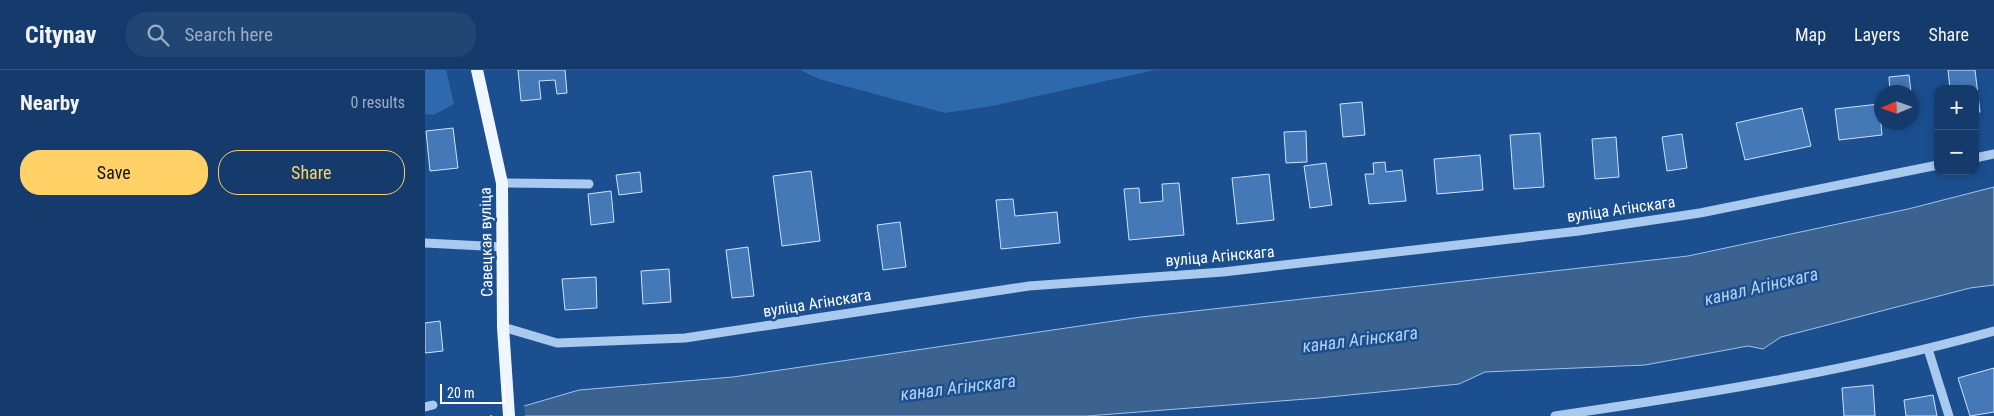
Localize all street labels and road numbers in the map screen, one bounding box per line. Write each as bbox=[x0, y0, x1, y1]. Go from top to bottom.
street label: Савецкая вуліца bbox=[476, 187, 496, 297]
street label: вуліца Агінскага bbox=[1566, 192, 1676, 226]
street label: вуліца Агінскага bbox=[1165, 242, 1275, 270]
street label: вуліца Агінскага bbox=[762, 285, 872, 321]

